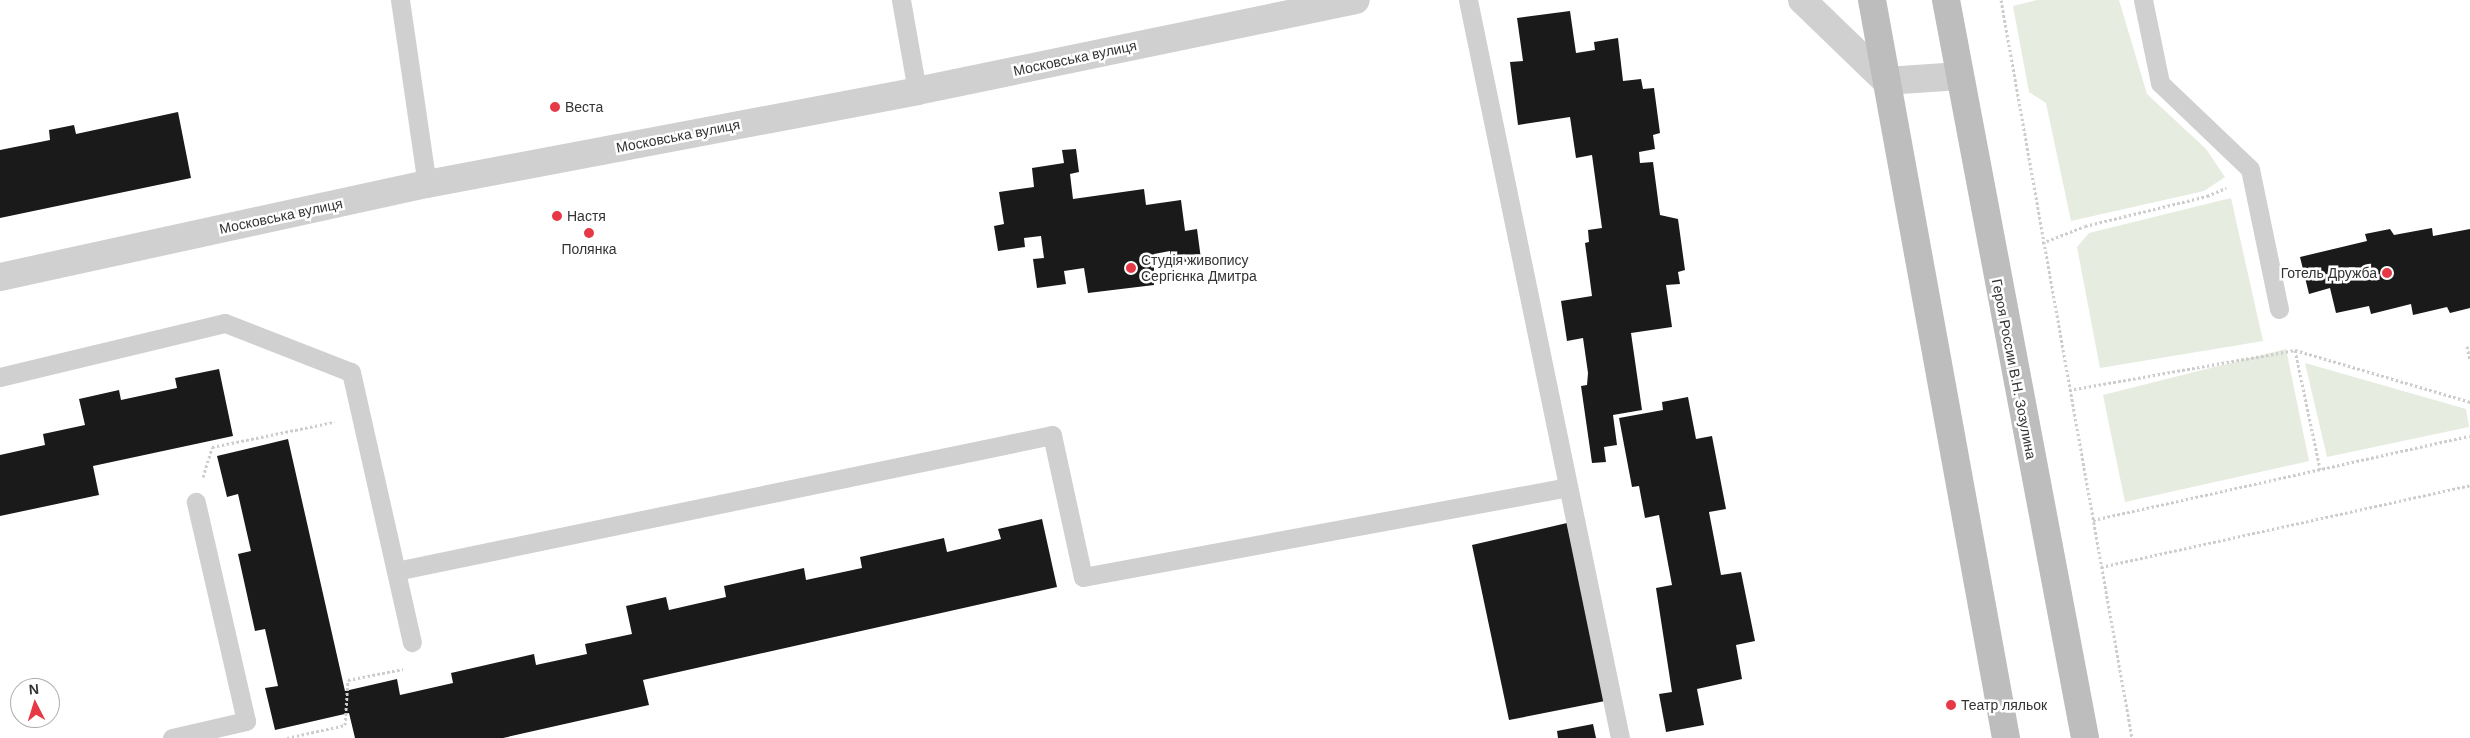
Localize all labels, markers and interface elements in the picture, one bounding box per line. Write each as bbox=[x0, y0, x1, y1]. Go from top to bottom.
street label: Московська вулиця bbox=[1012, 37, 1138, 79]
place label: Веста bbox=[565, 99, 603, 115]
marker: Веста bbox=[549, 101, 561, 113]
street label: Московська вулиця bbox=[615, 116, 741, 156]
street label: Московська вулиця bbox=[218, 195, 344, 237]
place label: Настя bbox=[567, 208, 606, 224]
marker: Настя bbox=[551, 210, 563, 222]
marker: Полянка bbox=[583, 227, 595, 239]
place label: Полянка bbox=[561, 241, 617, 257]
place label: Студія живопису Сергієнка Дмитра bbox=[1141, 252, 1257, 284]
marker: Студія живопису Сергієнка Дмитра bbox=[1125, 262, 1137, 274]
place label: Готель Дружба bbox=[2281, 265, 2377, 281]
marker: Готель Дружба bbox=[2381, 267, 2393, 279]
street label: Героя России В.Н. Зозулина bbox=[1988, 277, 2040, 461]
north arrow bbox=[10, 678, 60, 728]
text: N bbox=[28, 681, 40, 697]
place label: Театр ляльок bbox=[1961, 697, 2047, 713]
marker: Театр ляльок bbox=[1945, 699, 1957, 711]

